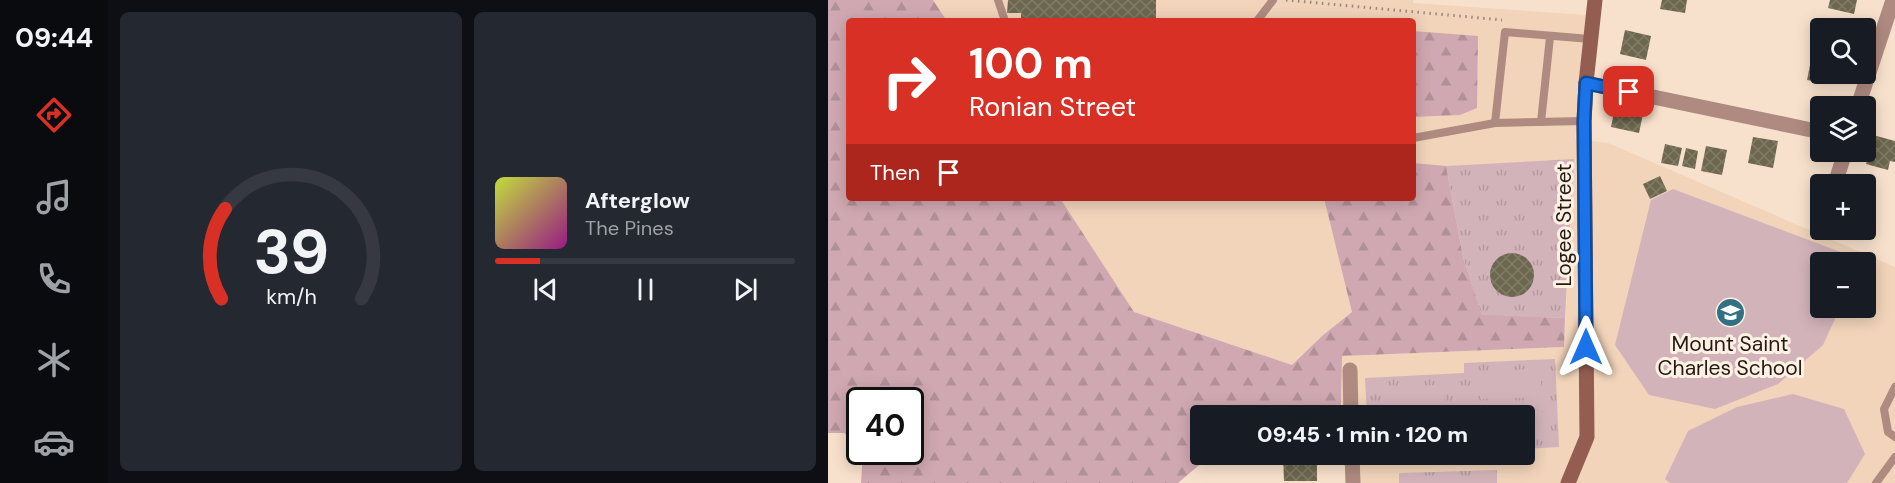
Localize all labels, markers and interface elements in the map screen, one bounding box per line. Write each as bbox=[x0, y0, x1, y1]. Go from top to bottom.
map controls bbox=[1810, 18, 1876, 318]
button: search bbox=[1810, 18, 1876, 84]
text: 09:44 bbox=[15, 20, 93, 55]
text: 100 m bbox=[969, 36, 1093, 91]
icon: right bbox=[870, 42, 948, 120]
pin bbox=[1603, 66, 1654, 117]
icon: arrive bbox=[1612, 75, 1645, 108]
text: Ronian Street bbox=[969, 89, 1136, 124]
icon: directions bbox=[33, 94, 75, 136]
button: layers bbox=[1810, 96, 1876, 162]
icon: arrive bbox=[932, 156, 965, 189]
text: Then bbox=[870, 158, 920, 187]
street label: Logee Street bbox=[1550, 164, 1578, 286]
button: + bbox=[1810, 174, 1876, 240]
icon: music bbox=[33, 176, 75, 218]
text: Afterglow bbox=[585, 186, 690, 215]
text: 39 bbox=[253, 211, 329, 292]
text: The Pines bbox=[585, 215, 674, 241]
button: − bbox=[1810, 252, 1876, 318]
icon: phone bbox=[33, 258, 75, 300]
icon: previous bbox=[529, 273, 562, 306]
icon: pause bbox=[629, 273, 662, 306]
icon: next bbox=[729, 273, 762, 306]
text: km/h bbox=[266, 283, 316, 311]
school or university icon: Mount Saint Charles School bbox=[1714, 297, 1746, 329]
position arrow bbox=[1554, 315, 1618, 379]
place label: Mount Saint Charles School bbox=[1658, 330, 1802, 382]
icon: climate bbox=[33, 339, 75, 381]
speed limit sign: 40 bbox=[846, 387, 924, 465]
text: 09:45 · 1 min · 120 m bbox=[1257, 420, 1468, 449]
icon: car bbox=[33, 421, 75, 463]

